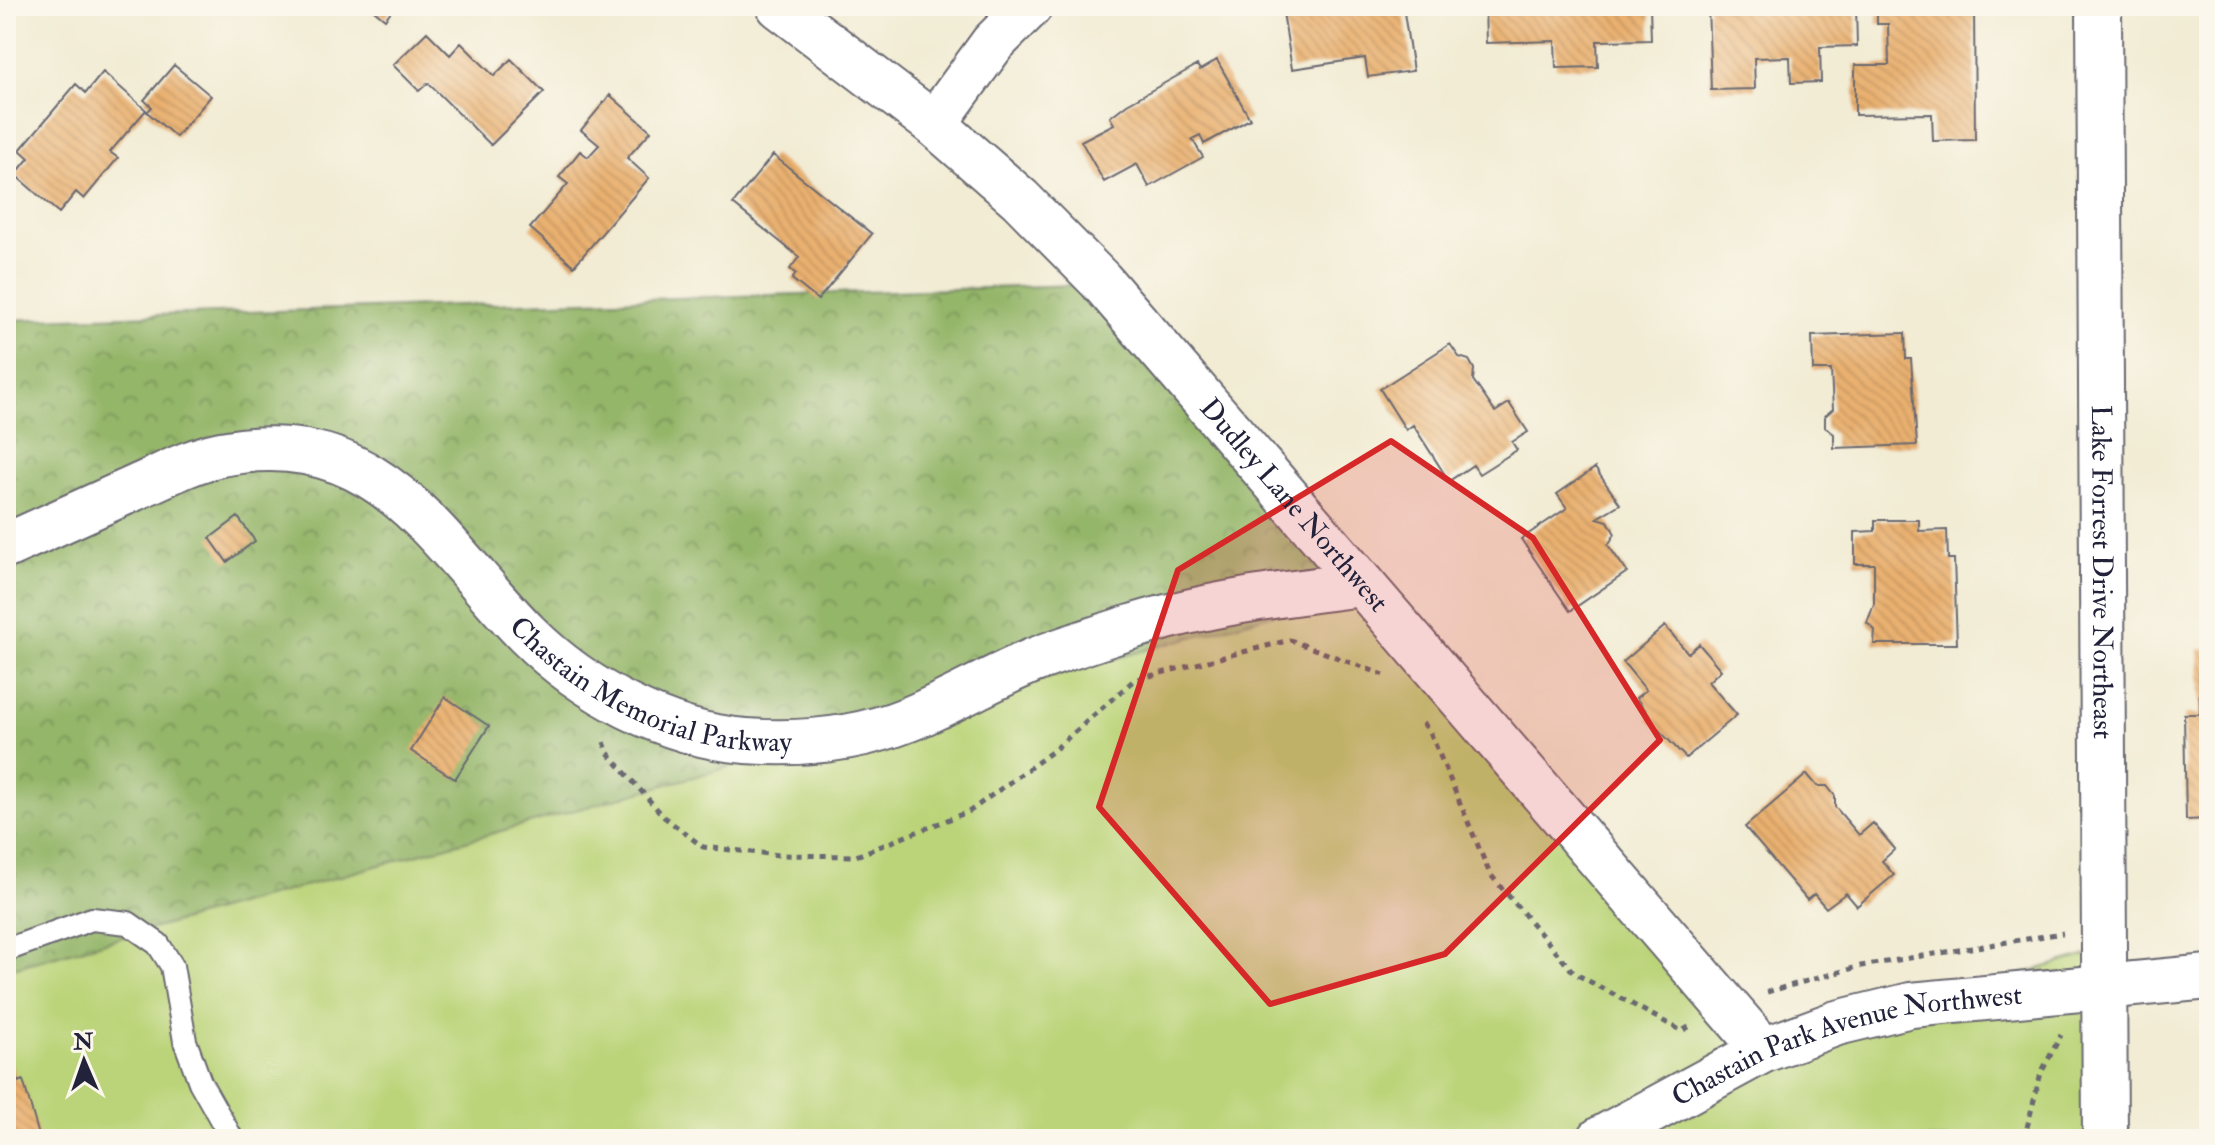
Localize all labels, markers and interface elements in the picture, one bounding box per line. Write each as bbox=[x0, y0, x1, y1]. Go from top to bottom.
street label: Dudley Lane Northwest bbox=[1192, 391, 1396, 619]
street label: Lake Forrest Drive Northeast bbox=[2084, 405, 2120, 739]
street label: Chastain Memorial Parkway bbox=[502, 609, 793, 760]
street label: Chastain Park Avenue Northwest bbox=[1666, 977, 2024, 1114]
north arrow bbox=[44, 1021, 124, 1101]
text: N bbox=[72, 1028, 94, 1056]

